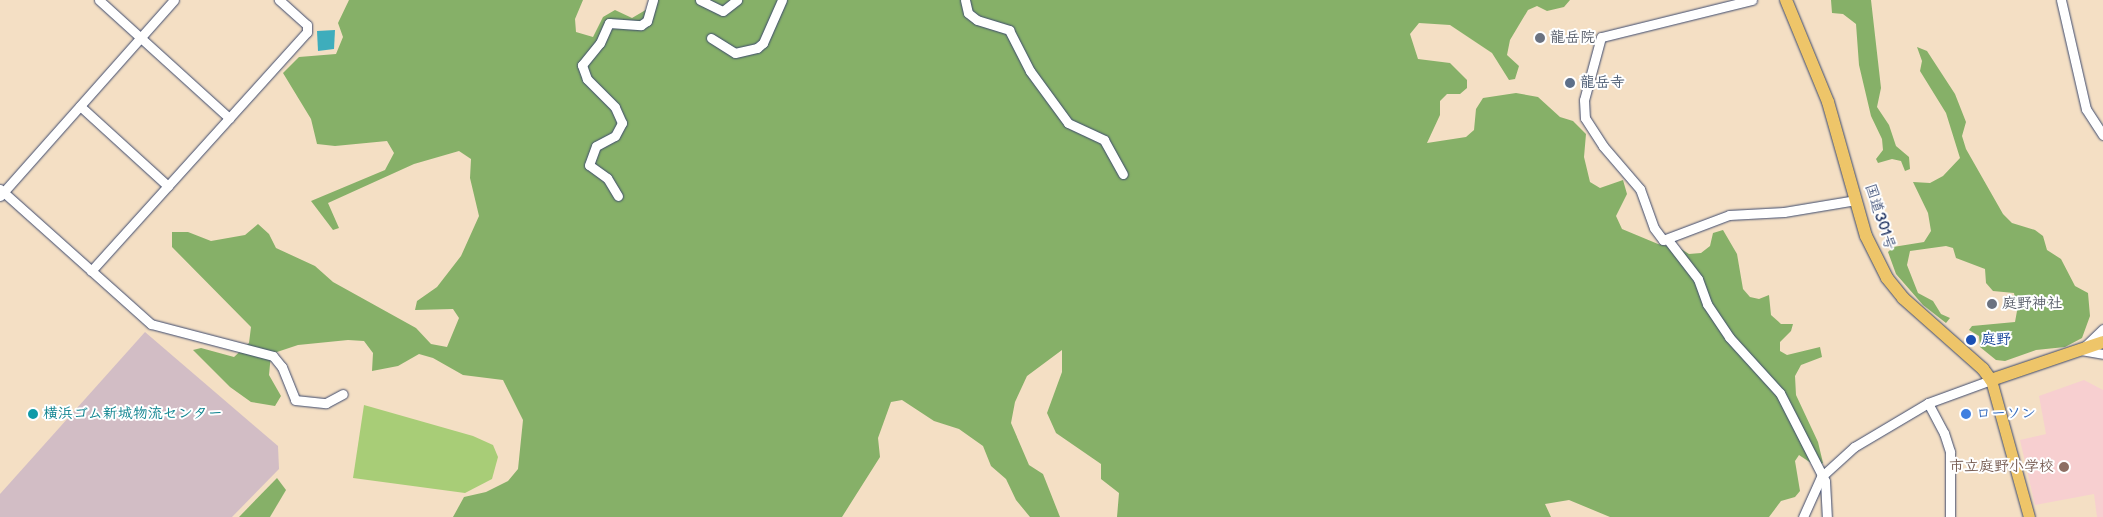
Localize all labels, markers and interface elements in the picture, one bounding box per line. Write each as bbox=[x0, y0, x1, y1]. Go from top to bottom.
place label: 龍岳院 bbox=[1550, 29, 1595, 47]
marker: 龍岳院 bbox=[1534, 32, 1546, 44]
place label: 龍岳寺 bbox=[1580, 74, 1625, 92]
marker: 龍岳寺 bbox=[1564, 77, 1576, 89]
street label: 国道301号 bbox=[1861, 181, 1899, 253]
place label: 庭野神社 bbox=[2002, 295, 2062, 313]
marker: 庭野神社 bbox=[1986, 298, 1998, 310]
place label: 庭野 bbox=[1981, 331, 2011, 349]
marker: 庭野 bbox=[1965, 334, 1977, 346]
place label: 横浜ゴム新城物流センター bbox=[43, 405, 223, 423]
place label: ローソン bbox=[1976, 405, 2036, 423]
marker: 横浜ゴム新城物流センター bbox=[27, 408, 39, 420]
marker: ローソン bbox=[1960, 408, 1972, 420]
place label: 市立庭野小学校 bbox=[1949, 458, 2054, 476]
marker: 市立庭野小学校 bbox=[2058, 461, 2070, 473]

